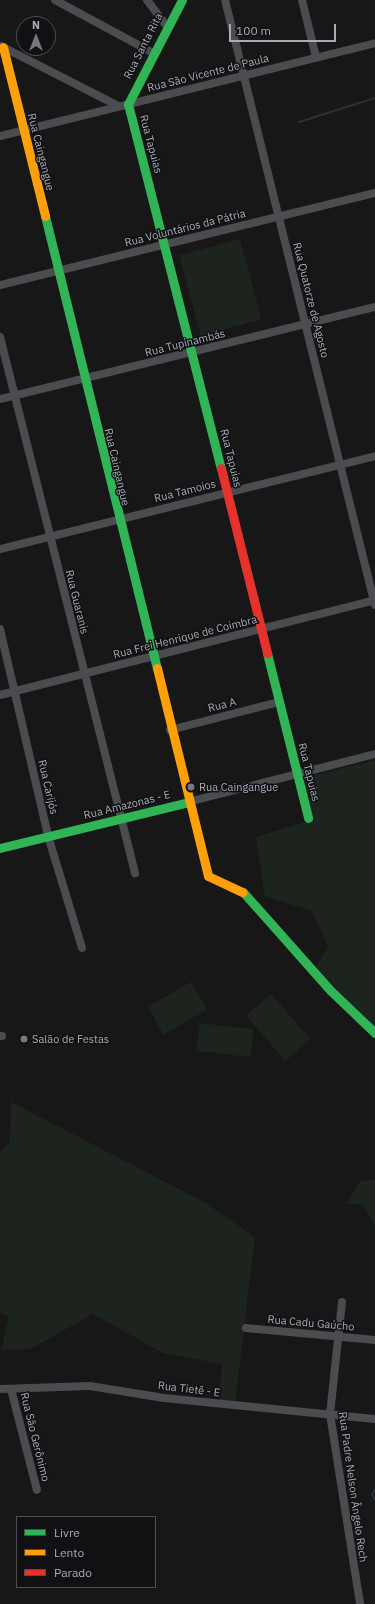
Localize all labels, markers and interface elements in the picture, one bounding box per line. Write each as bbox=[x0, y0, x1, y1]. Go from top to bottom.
street label: Rua Santa Rita bbox=[121, 11, 165, 81]
north arrow bbox=[16, 16, 56, 56]
scale bar bbox=[231, 16, 338, 42]
text: N bbox=[32, 18, 40, 32]
text: 100 m bbox=[236, 23, 271, 38]
street label: Rua São Vicente de Paula bbox=[146, 51, 270, 95]
street label: Rua Caingangue bbox=[25, 112, 57, 192]
street label: Rua Tapuias bbox=[137, 113, 165, 175]
street label: Rua Voluntários da Pátria bbox=[123, 207, 247, 249]
street label: Rua Quatorze de Agosto bbox=[290, 241, 332, 359]
street label: Rua Tupinambás bbox=[144, 327, 226, 359]
street label: Rua Caingangue bbox=[102, 427, 132, 507]
street label: Rua Tapuias bbox=[217, 427, 245, 489]
street label: Rua Tamoios bbox=[153, 477, 217, 505]
street label: Rua Guaranis bbox=[63, 569, 91, 635]
street label: Rua Frei Henrique de Coimbra bbox=[112, 613, 258, 661]
street label: Rua A bbox=[206, 695, 238, 715]
street label: Rua Tapuias bbox=[295, 741, 323, 803]
street label: Rua Carijós bbox=[35, 758, 61, 816]
place label: Rua Caingangue bbox=[199, 780, 278, 794]
marker: Rua Caingangue bbox=[186, 782, 196, 792]
street label: Rua Amazonas - E bbox=[82, 788, 172, 822]
place label: Salão de Festas bbox=[32, 1032, 109, 1046]
marker: Salão de Festas bbox=[19, 1034, 29, 1044]
street label: Rua Cadu Gaúcho bbox=[267, 1313, 355, 1333]
street label: Rua Tietê - E bbox=[157, 1379, 221, 1399]
street label: Rua São Gerônimo bbox=[18, 1391, 52, 1483]
street label: Rua Padre Nelson Ângelo Rech bbox=[336, 1411, 370, 1563]
legend bbox=[16, 1516, 156, 1588]
text: Livre bbox=[54, 1525, 80, 1540]
text: Lento bbox=[54, 1545, 84, 1560]
text: Parado bbox=[54, 1565, 92, 1580]

